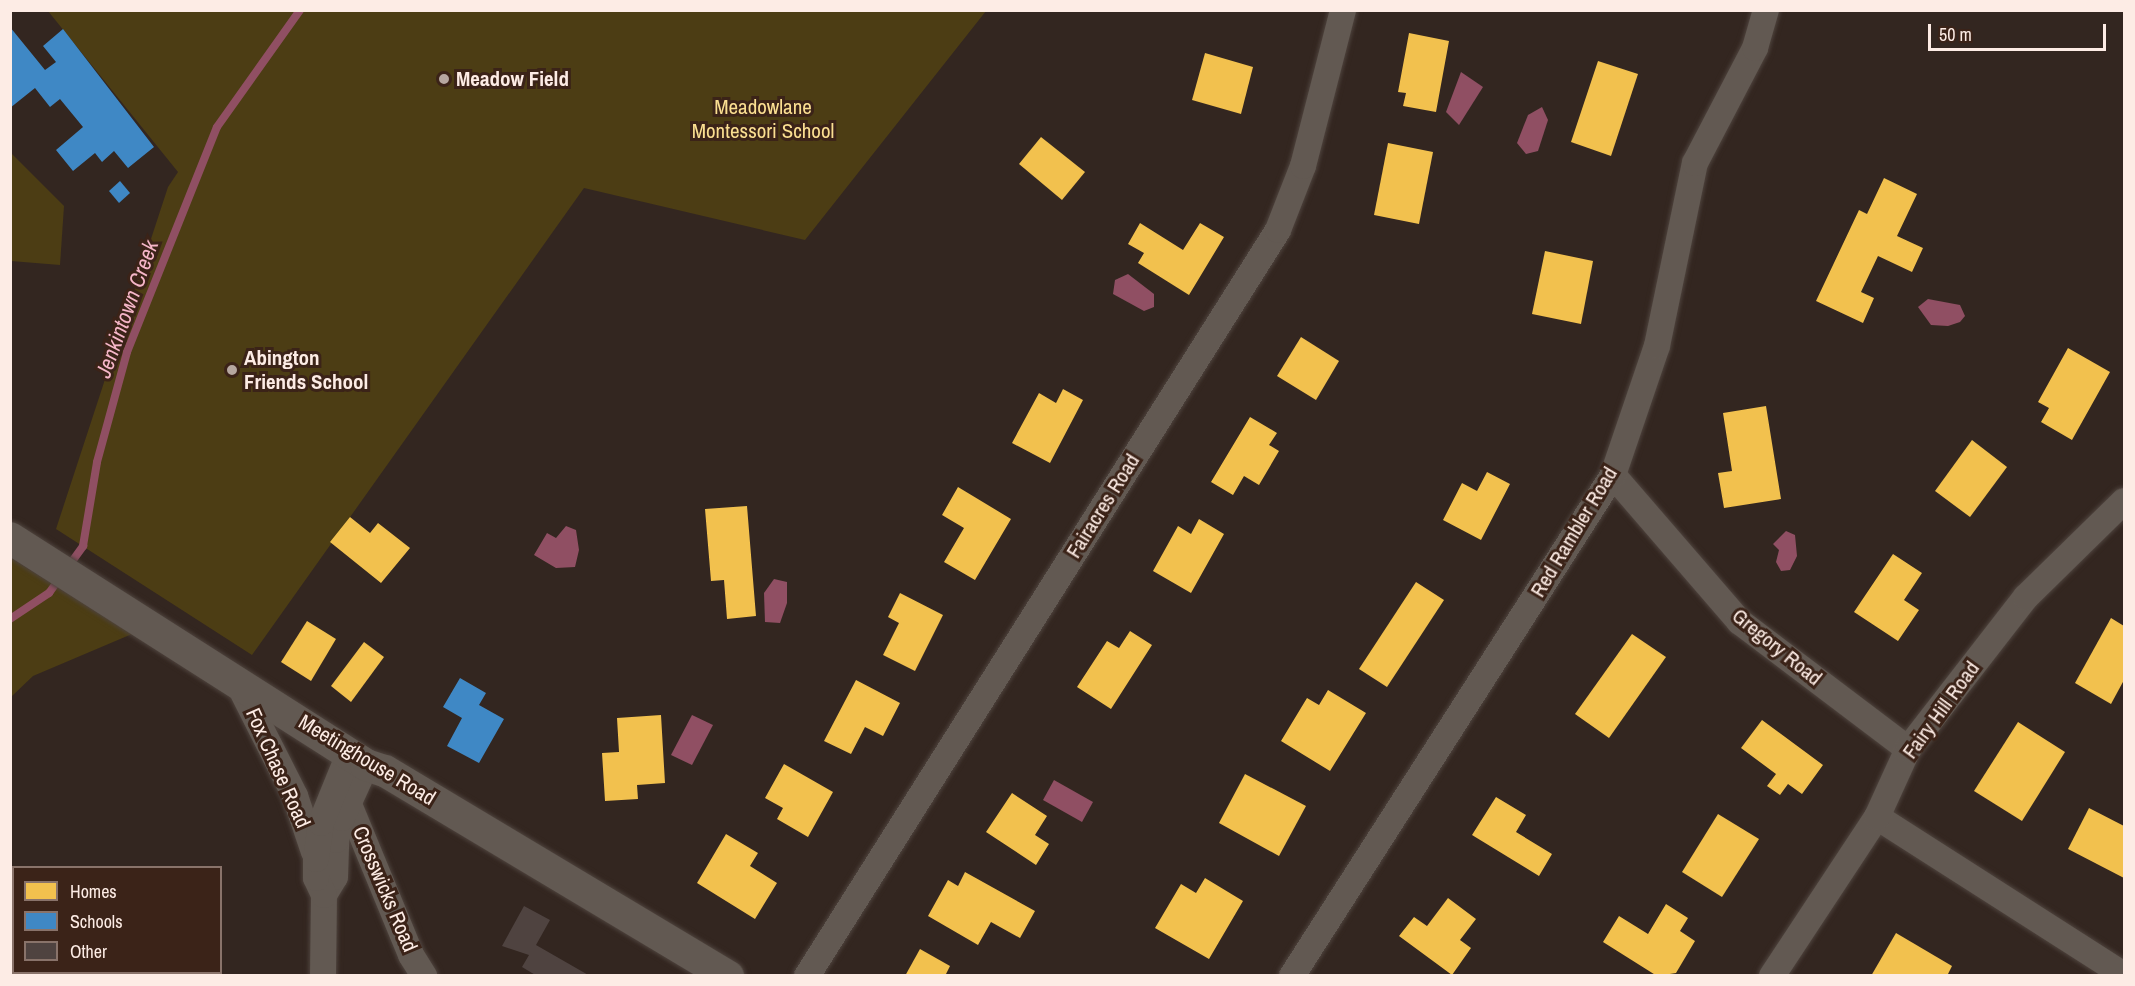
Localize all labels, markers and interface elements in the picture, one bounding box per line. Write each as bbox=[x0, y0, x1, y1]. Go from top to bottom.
scale bar bbox=[1931, 12, 2110, 50]
text: 50 m bbox=[1939, 22, 1972, 47]
place label: Meadow Field bbox=[456, 66, 569, 92]
marker: Meadow Field bbox=[437, 72, 451, 86]
park label: Meadowlane Montessori School bbox=[692, 94, 834, 144]
water label: Jenkintown Creek bbox=[90, 237, 164, 381]
place label: Abington Friends School bbox=[244, 345, 368, 395]
marker: Abington Friends School bbox=[225, 363, 239, 377]
street label: Fairacres Road bbox=[1061, 449, 1145, 563]
street label: Red Rambler Road bbox=[1525, 462, 1623, 602]
street label: Gregory Road bbox=[1727, 603, 1827, 691]
street label: Fairy Hill Road bbox=[1897, 656, 1985, 764]
street label: Fox Chase Road bbox=[240, 704, 316, 832]
street label: Meetinghouse Road bbox=[294, 709, 440, 811]
street label: Crosswicks Road bbox=[347, 822, 423, 956]
legend bbox=[12, 866, 222, 974]
text: Homes bbox=[70, 879, 117, 904]
text: Schools bbox=[70, 909, 123, 934]
text: Other bbox=[70, 939, 107, 964]

